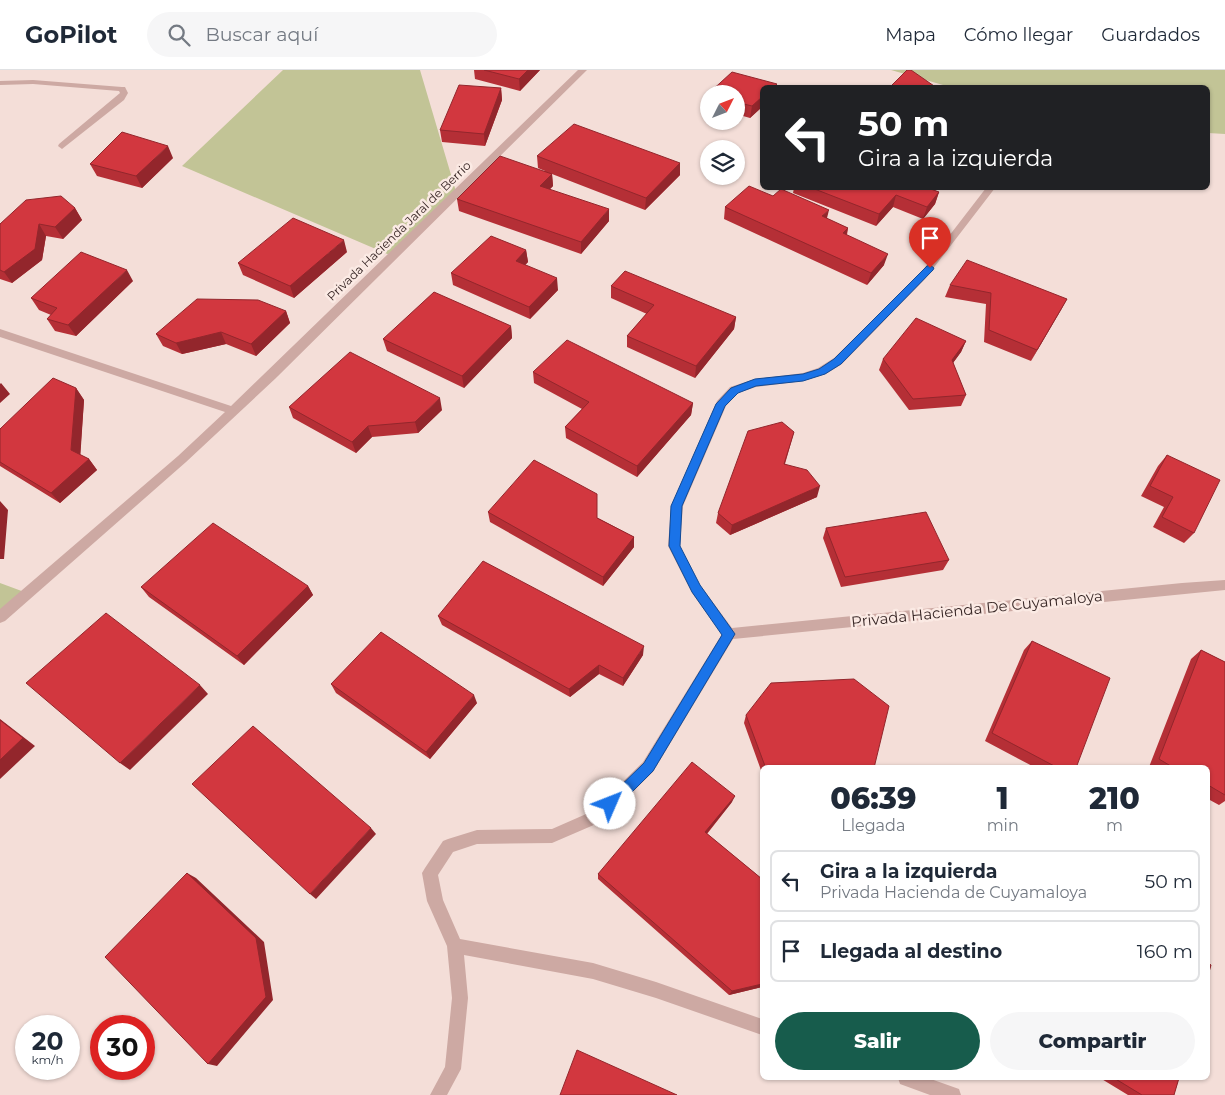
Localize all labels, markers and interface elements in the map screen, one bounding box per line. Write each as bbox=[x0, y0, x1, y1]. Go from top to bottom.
search box bbox=[147, 12, 497, 57]
text: GoPilot bbox=[25, 20, 117, 49]
icon: search bbox=[165, 21, 193, 49]
text: Buscar aquí bbox=[205, 23, 318, 46]
text: Mapa bbox=[885, 24, 936, 46]
text: Cómo llegar bbox=[964, 24, 1073, 46]
text: Guardados bbox=[1101, 24, 1200, 46]
north arrow bbox=[700, 85, 745, 130]
map controls bbox=[700, 85, 745, 185]
text: 50 m bbox=[858, 102, 949, 145]
icon: left bbox=[775, 105, 840, 170]
button: layers bbox=[700, 140, 745, 185]
text: Gira a la izquierda bbox=[858, 145, 1053, 172]
street label: Privada Hacienda Jaral de Berrio bbox=[324, 158, 474, 304]
pin bbox=[909, 217, 951, 268]
icon: arrive bbox=[916, 224, 944, 252]
street label: Privada Hacienda De Cuyamaloya bbox=[850, 586, 1104, 631]
position arrow bbox=[583, 777, 635, 829]
text: 06:39 bbox=[830, 780, 916, 817]
text: 1 bbox=[997, 780, 1009, 817]
text: 210 bbox=[1089, 780, 1140, 817]
text: Llegada bbox=[841, 816, 905, 835]
text: min bbox=[987, 816, 1019, 835]
text: m bbox=[1106, 816, 1123, 835]
text: Gira a la izquierda bbox=[820, 860, 998, 883]
icon: left bbox=[777, 867, 805, 895]
text: 50 m bbox=[1145, 870, 1193, 893]
text: Privada Hacienda de Cuyamaloya bbox=[820, 883, 1087, 902]
icon: arrive bbox=[777, 937, 805, 965]
text: Llegada al destino bbox=[820, 940, 1002, 963]
text: 160 m bbox=[1137, 940, 1193, 963]
button: Salir bbox=[775, 1012, 980, 1070]
button: Compartir bbox=[990, 1012, 1195, 1070]
speed limit sign: 30 bbox=[90, 1015, 155, 1080]
text: 20 bbox=[32, 1026, 63, 1056]
text: km/h bbox=[31, 1052, 64, 1067]

